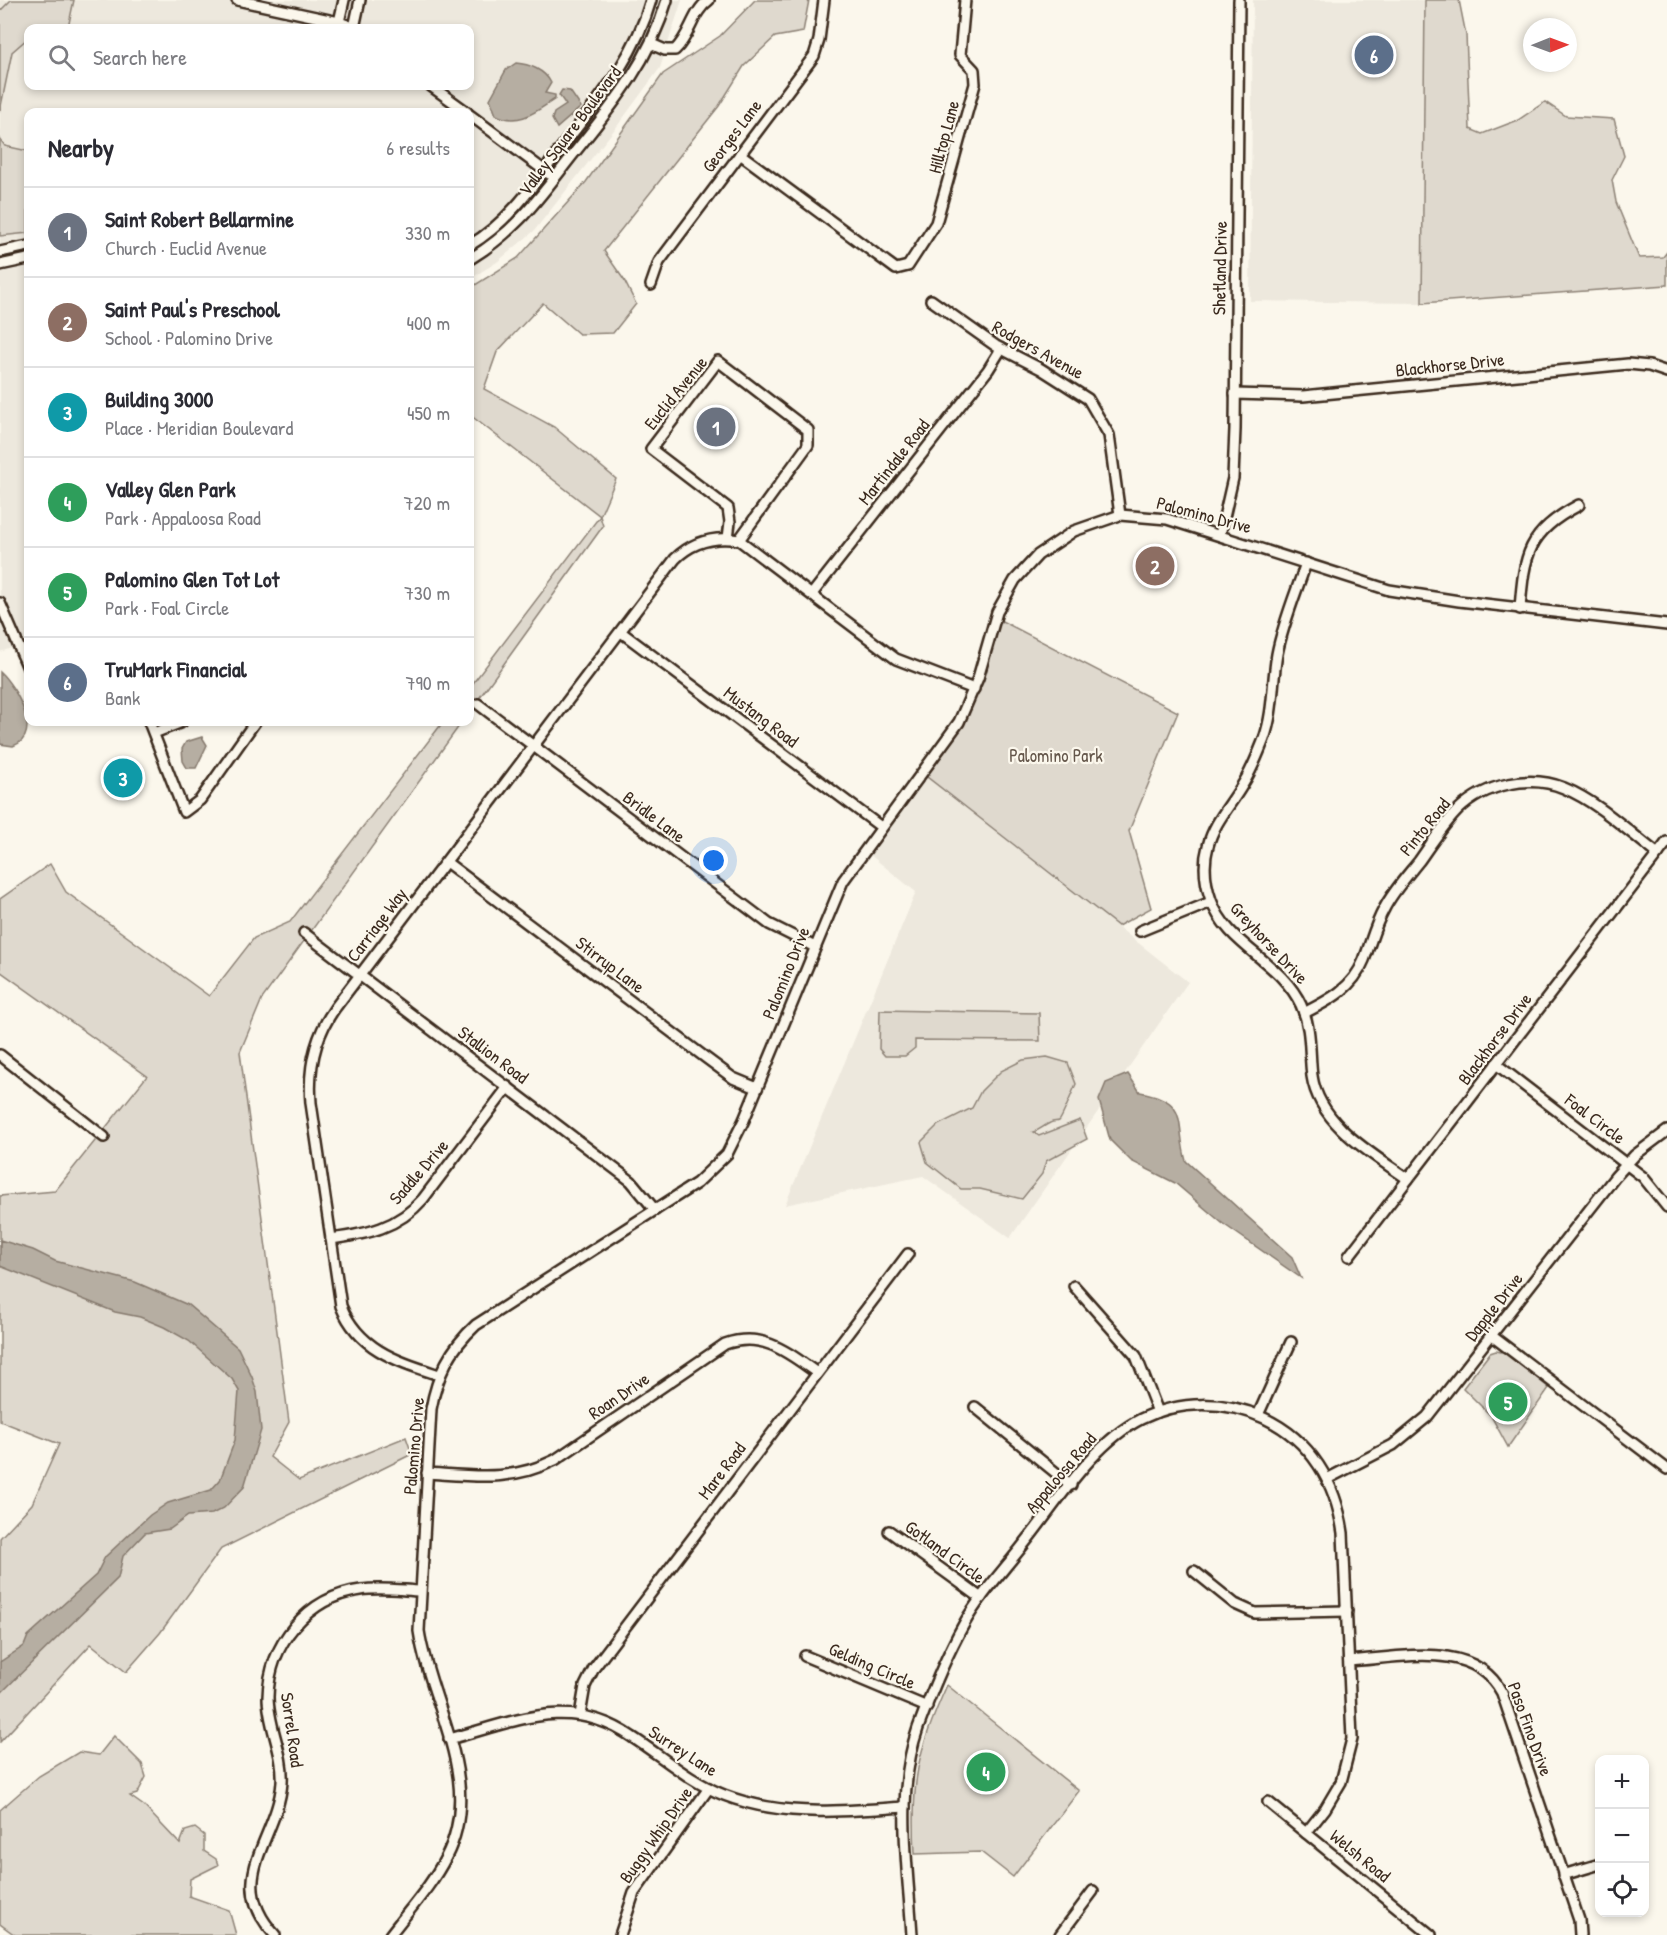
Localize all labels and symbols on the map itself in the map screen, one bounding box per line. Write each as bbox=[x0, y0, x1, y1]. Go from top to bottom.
north arrow bbox=[1523, 18, 1577, 72]
pin: 6 bbox=[1354, 32, 1394, 78]
street label: Valley Square Boulevard bbox=[512, 61, 627, 201]
street label: Georges Lane bbox=[696, 94, 767, 177]
street label: Hilltop Lane bbox=[922, 98, 965, 176]
street label: Shetland Drive bbox=[1206, 221, 1233, 315]
street label: Rodgers Avenue bbox=[988, 314, 1089, 385]
street label: Blackhorse Drive bbox=[1394, 346, 1506, 383]
street label: Euclid Avenue bbox=[638, 351, 713, 435]
pin: 1 bbox=[696, 404, 736, 450]
street label: Martindale Road bbox=[852, 414, 935, 510]
street label: Palomino Drive bbox=[1154, 490, 1254, 539]
pin: 2 bbox=[1136, 544, 1174, 588]
street label: Mustang Road bbox=[719, 680, 804, 753]
park label: Palomino Park bbox=[1009, 743, 1103, 768]
pin: 3 bbox=[104, 756, 142, 800]
street label: Bridle Lane bbox=[618, 785, 691, 848]
street label: Pinto Road bbox=[1394, 792, 1456, 861]
your location bbox=[699, 846, 728, 875]
street label: Carriage Way bbox=[340, 882, 413, 967]
street label: Greyhorse Drive bbox=[1225, 896, 1314, 989]
street label: Palomino Drive bbox=[756, 923, 815, 1023]
street label: Stirrup Lane bbox=[571, 930, 650, 999]
street label: Blackhorse Drive bbox=[1452, 988, 1537, 1090]
street label: Stallion Road bbox=[453, 1020, 534, 1089]
street label: Foal Circle bbox=[1559, 1087, 1631, 1150]
street label: Saddle Drive bbox=[383, 1134, 454, 1210]
street label: Dapple Drive bbox=[1459, 1267, 1528, 1346]
street label: Roan Drive bbox=[583, 1366, 654, 1425]
pin: 5 bbox=[1488, 1380, 1528, 1424]
street label: Palomino Drive bbox=[397, 1396, 430, 1496]
street label: Appaloosa Road bbox=[1019, 1427, 1102, 1518]
street label: Mare Road bbox=[692, 1437, 751, 1504]
street label: Gotland Circle bbox=[900, 1514, 990, 1589]
street label: Gelding Circle bbox=[825, 1636, 919, 1695]
street label: Paso Fino Drive bbox=[1502, 1678, 1559, 1779]
street label: Sorrel Road bbox=[275, 1691, 310, 1769]
street label: Surrey Lane bbox=[644, 1719, 722, 1782]
pin: 4 bbox=[966, 1750, 1006, 1794]
street label: Buggy Whip Drive bbox=[613, 1781, 698, 1888]
street label: Welsh Road bbox=[1325, 1824, 1396, 1888]

